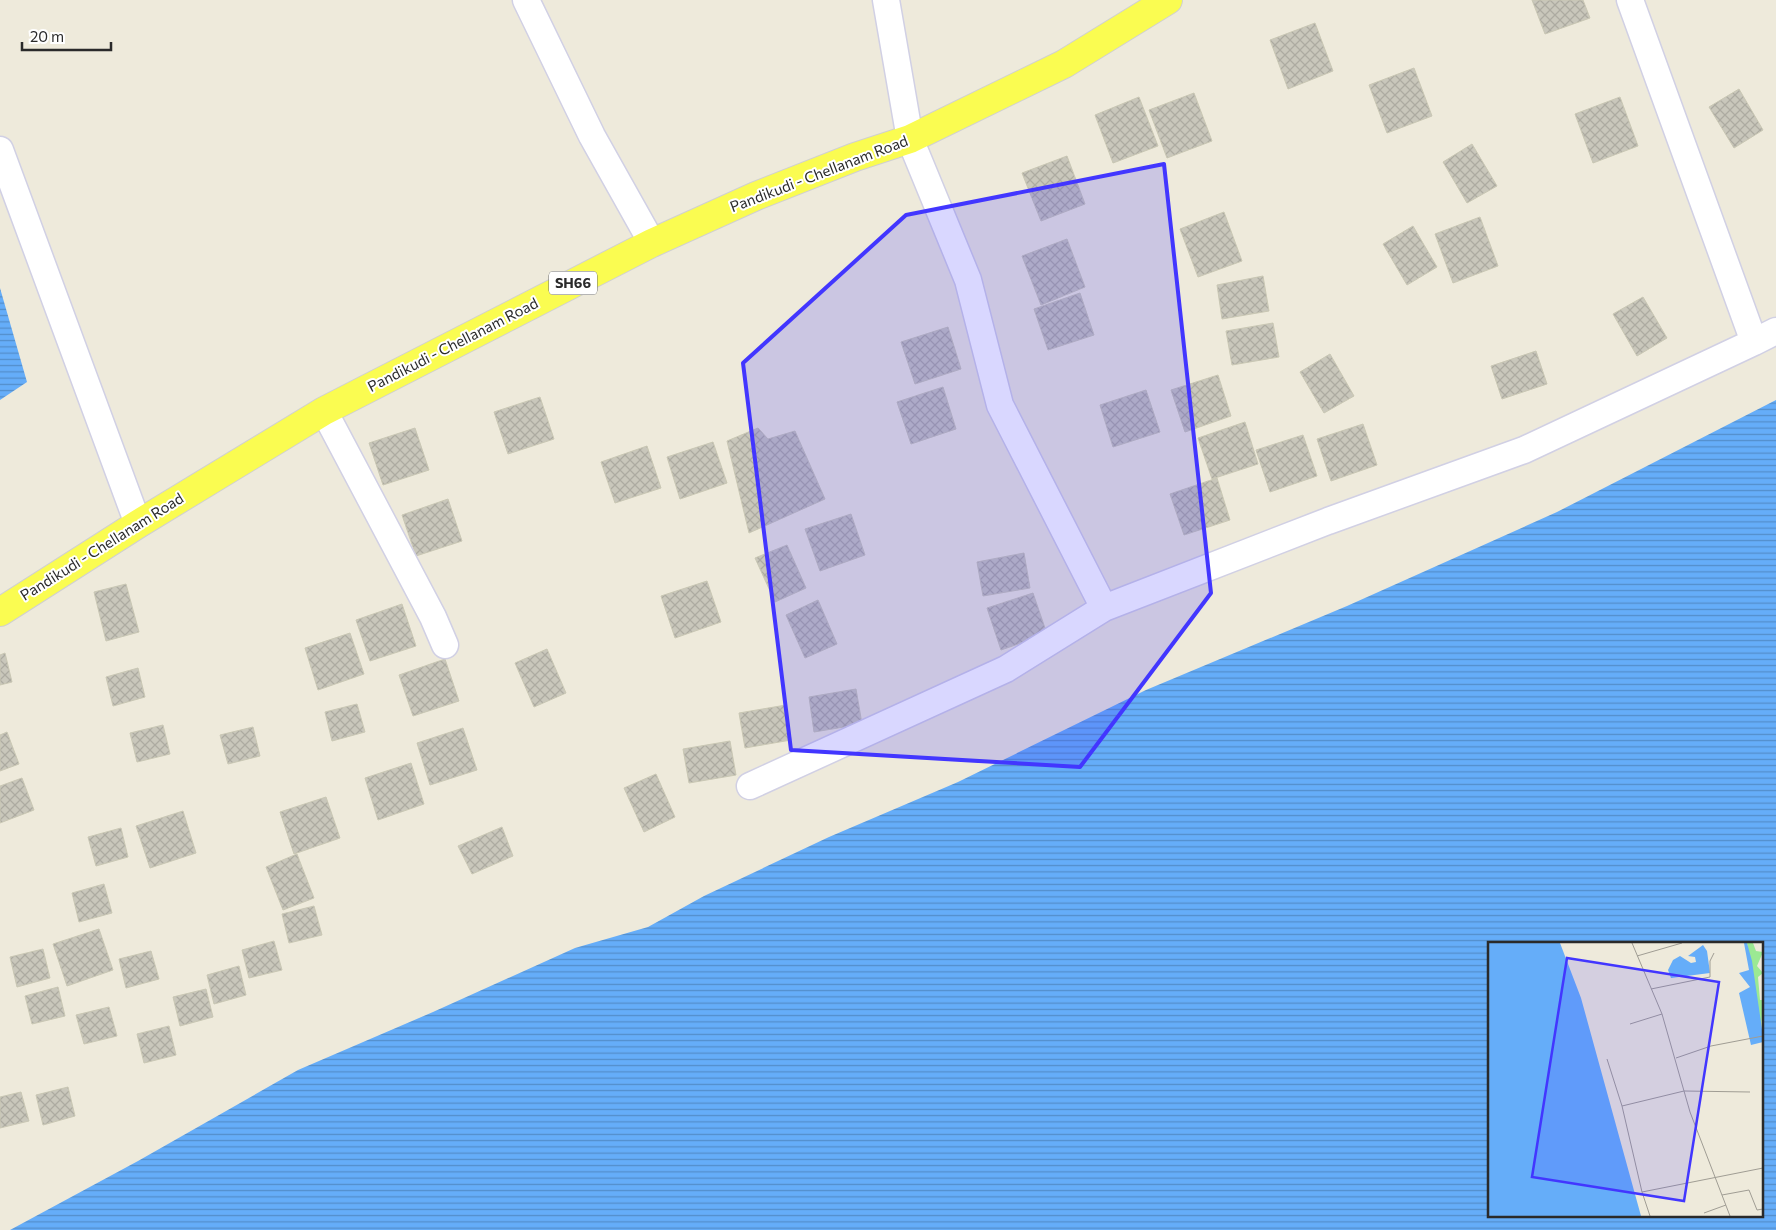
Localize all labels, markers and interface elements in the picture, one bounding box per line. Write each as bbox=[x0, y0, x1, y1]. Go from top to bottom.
scale bar bbox=[22, 20, 111, 52]
text: 20 m bbox=[30, 27, 64, 45]
street label: Pandikudi - Chellanam Road bbox=[727, 131, 910, 215]
road number: SH66 bbox=[549, 272, 597, 294]
street label: Pandikudi - Chellanam Road bbox=[364, 293, 541, 395]
street label: Pandikudi - Chellanam Road bbox=[16, 488, 186, 604]
inset map bbox=[1488, 942, 1764, 1218]

